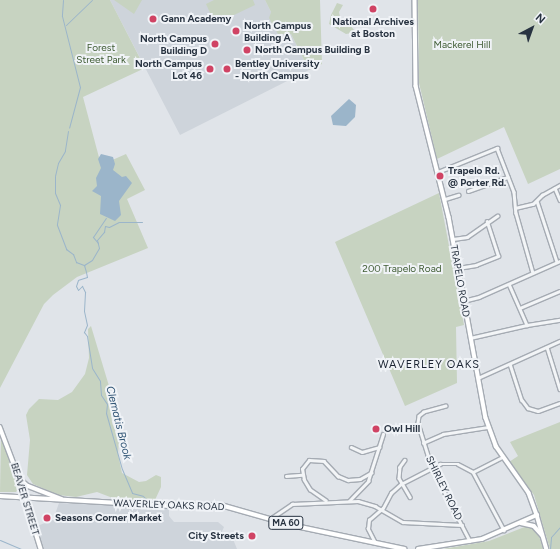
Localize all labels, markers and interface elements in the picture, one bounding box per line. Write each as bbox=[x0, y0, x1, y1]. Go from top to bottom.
marker: National Archives at Boston bbox=[368, 4, 378, 14]
north arrow bbox=[512, 8, 552, 48]
text: N bbox=[533, 11, 548, 26]
place label: Gann Academy bbox=[161, 13, 231, 25]
marker: Gann Academy bbox=[148, 14, 158, 24]
place label: National Archives at Boston bbox=[332, 15, 414, 38]
place label: North Campus Building A bbox=[244, 19, 311, 42]
marker: North Campus Building A bbox=[231, 26, 241, 36]
place label: North Campus Building D bbox=[140, 32, 207, 56]
marker: North Campus Building D bbox=[210, 39, 220, 49]
park label: Mackerel Hill bbox=[434, 39, 490, 51]
park label: Forest Street Park bbox=[76, 41, 126, 64]
place label: North Campus Building B bbox=[255, 44, 370, 56]
marker: North Campus Building B bbox=[242, 45, 252, 55]
place label: North Campus Lot 46 bbox=[135, 57, 202, 80]
place label: Bentley University - North Campus bbox=[235, 57, 319, 80]
marker: North Campus Lot 46 bbox=[205, 64, 215, 74]
marker: Bentley University - North Campus bbox=[222, 64, 232, 74]
place label: Trapelo Rd. @ Porter Rd. bbox=[448, 164, 506, 188]
marker: Trapelo Rd. @ Porter Rd. bbox=[435, 171, 445, 181]
street label: TRAPELO ROAD bbox=[448, 244, 472, 318]
park label: 200 Trapelo Road bbox=[362, 263, 442, 275]
district label: WAVERLEY OAKS bbox=[378, 358, 480, 372]
water label: Clematis Brook bbox=[102, 385, 134, 461]
place label: Owl Hill bbox=[384, 423, 420, 435]
marker: Owl Hill bbox=[371, 424, 381, 434]
street label: SHIRLEY ROAD bbox=[423, 454, 465, 522]
street label: BEAVER STREET bbox=[8, 461, 42, 537]
street label: WAVERLEY OAKS ROAD bbox=[113, 497, 225, 513]
place label: Seasons Corner Market bbox=[55, 512, 162, 524]
marker: Seasons Corner Market bbox=[42, 513, 52, 523]
road number: MA 60 bbox=[268, 516, 304, 530]
place label: City Streets bbox=[188, 530, 244, 542]
marker: City Streets bbox=[247, 531, 257, 541]

